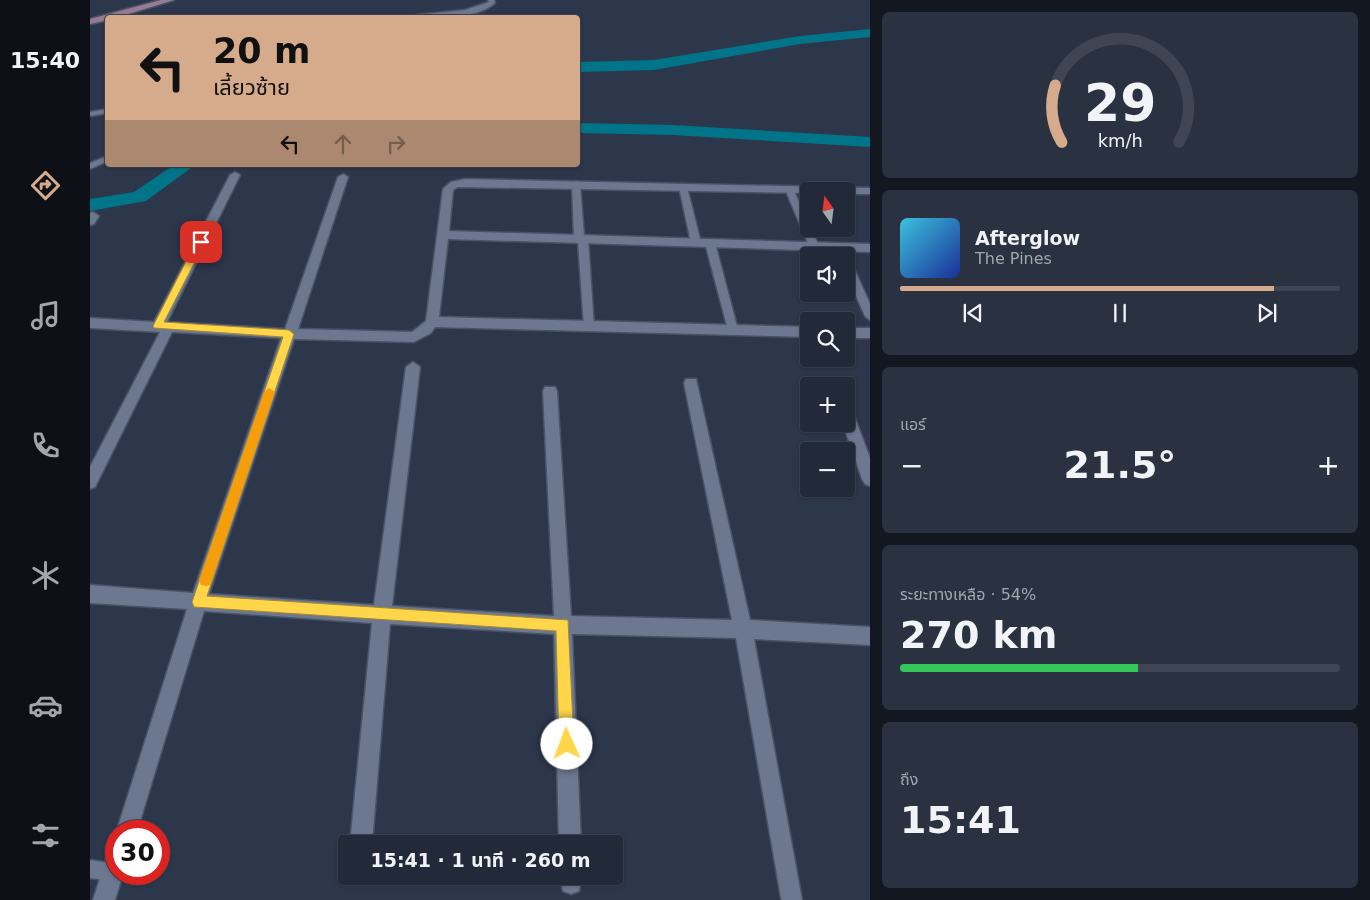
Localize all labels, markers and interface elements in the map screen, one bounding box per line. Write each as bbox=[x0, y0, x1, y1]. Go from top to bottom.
text: 20 m bbox=[213, 31, 310, 71]
icon: left bbox=[130, 35, 195, 100]
text: 15:40 bbox=[10, 48, 80, 73]
text: 29 bbox=[1084, 73, 1156, 133]
text: เลี้ยวซ้าย bbox=[213, 75, 290, 100]
icon: left bbox=[276, 130, 304, 158]
icon: ahead bbox=[329, 130, 357, 158]
icon: right bbox=[382, 130, 410, 158]
text: km/h bbox=[1097, 130, 1143, 151]
icon: directions bbox=[28, 168, 63, 203]
north arrow bbox=[800, 182, 855, 238]
map controls bbox=[800, 182, 855, 497]
pin bbox=[180, 221, 222, 263]
text: Afterglow bbox=[975, 227, 1080, 249]
icon: arrive bbox=[187, 228, 215, 256]
button: sound bbox=[800, 247, 855, 302]
text: The Pines bbox=[975, 249, 1052, 268]
icon: music bbox=[28, 298, 63, 333]
icon: previous bbox=[959, 299, 987, 327]
icon: pause bbox=[1106, 299, 1134, 327]
icon: next bbox=[1253, 299, 1281, 327]
button: search bbox=[800, 312, 855, 367]
button: + bbox=[800, 377, 855, 432]
text: แอร์ bbox=[900, 415, 926, 434]
icon: phone bbox=[28, 428, 63, 463]
button: − bbox=[800, 442, 855, 497]
text: 21.5° bbox=[1064, 443, 1176, 487]
text: − bbox=[900, 449, 923, 482]
text: + bbox=[1317, 449, 1340, 482]
icon: climate bbox=[28, 558, 63, 593]
text: ระยะทางเหลือ · 54% bbox=[900, 585, 1036, 604]
text: 270 km bbox=[900, 613, 1057, 657]
icon: car bbox=[28, 688, 63, 723]
position arrow bbox=[540, 717, 592, 769]
text: ถึง bbox=[900, 770, 918, 789]
text: 15:41 bbox=[900, 798, 1021, 842]
icon: filters bbox=[28, 818, 63, 853]
speed limit sign: 30 bbox=[105, 820, 170, 885]
text: 15:41 · 1 นาที · 260 m bbox=[370, 849, 591, 871]

